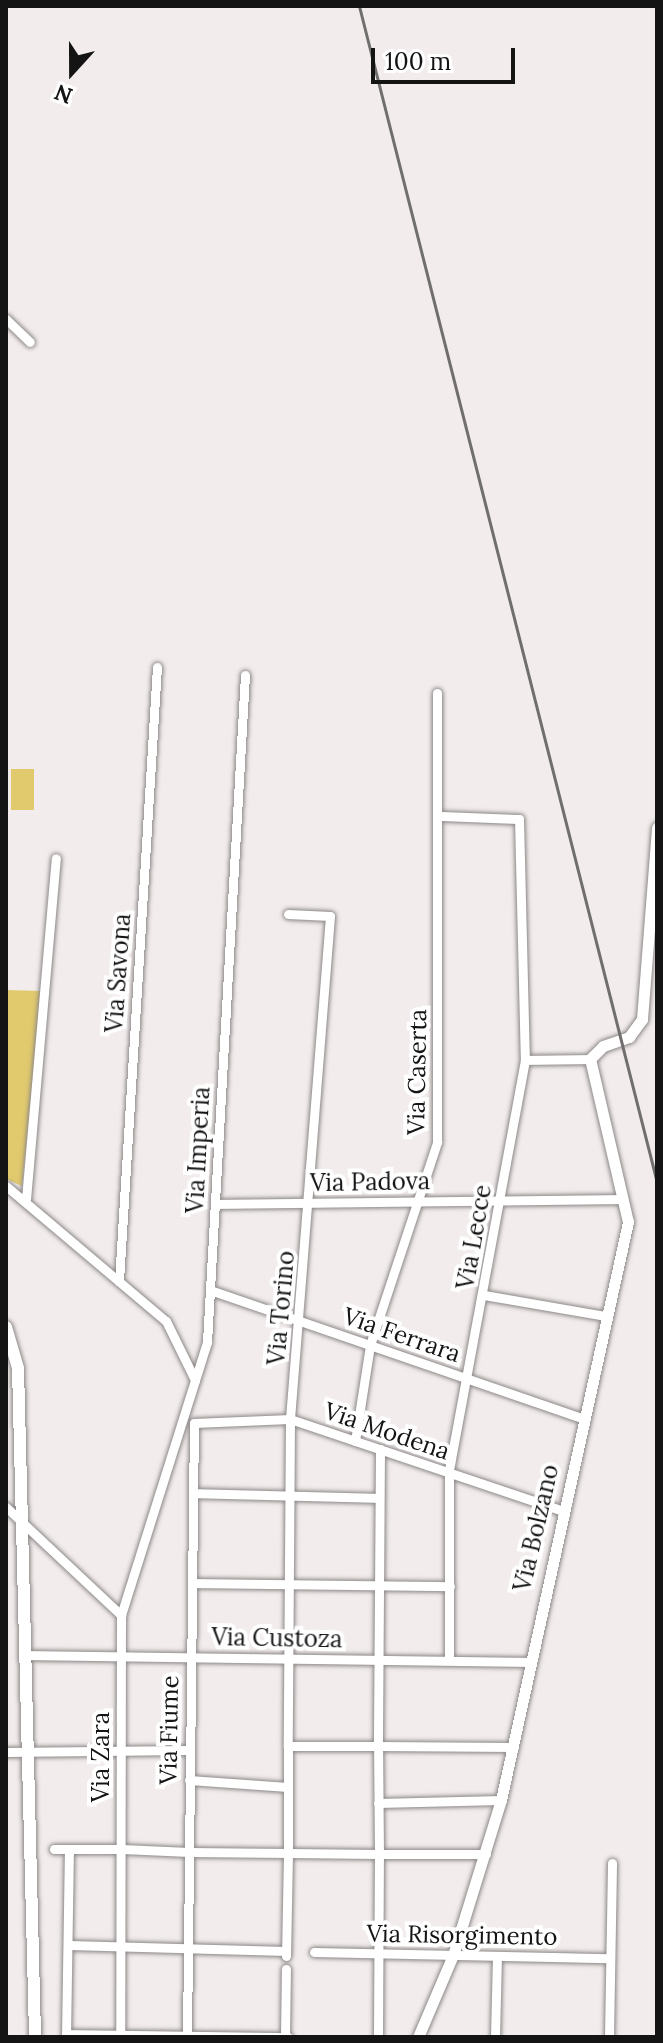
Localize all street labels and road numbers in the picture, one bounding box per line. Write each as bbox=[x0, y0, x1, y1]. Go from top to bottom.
street label: Via Savona bbox=[99, 912, 137, 1034]
street label: Via Caserta bbox=[402, 1009, 432, 1135]
street label: Via Imperia bbox=[180, 1086, 216, 1214]
street label: Via Padova bbox=[310, 1167, 430, 1197]
street label: Via Lecce bbox=[451, 1182, 497, 1292]
street label: Via Torino bbox=[262, 1250, 300, 1366]
street label: Via Ferrara bbox=[340, 1301, 464, 1369]
street label: Via Modena bbox=[320, 1396, 454, 1466]
street label: Via Bolzano bbox=[507, 1462, 565, 1594]
street label: Via Custoza bbox=[211, 1622, 343, 1654]
street label: Via Fiume bbox=[154, 1675, 184, 1785]
street label: Via Zara bbox=[87, 1712, 115, 1802]
street label: Via Risorgimento bbox=[366, 1919, 558, 1951]

